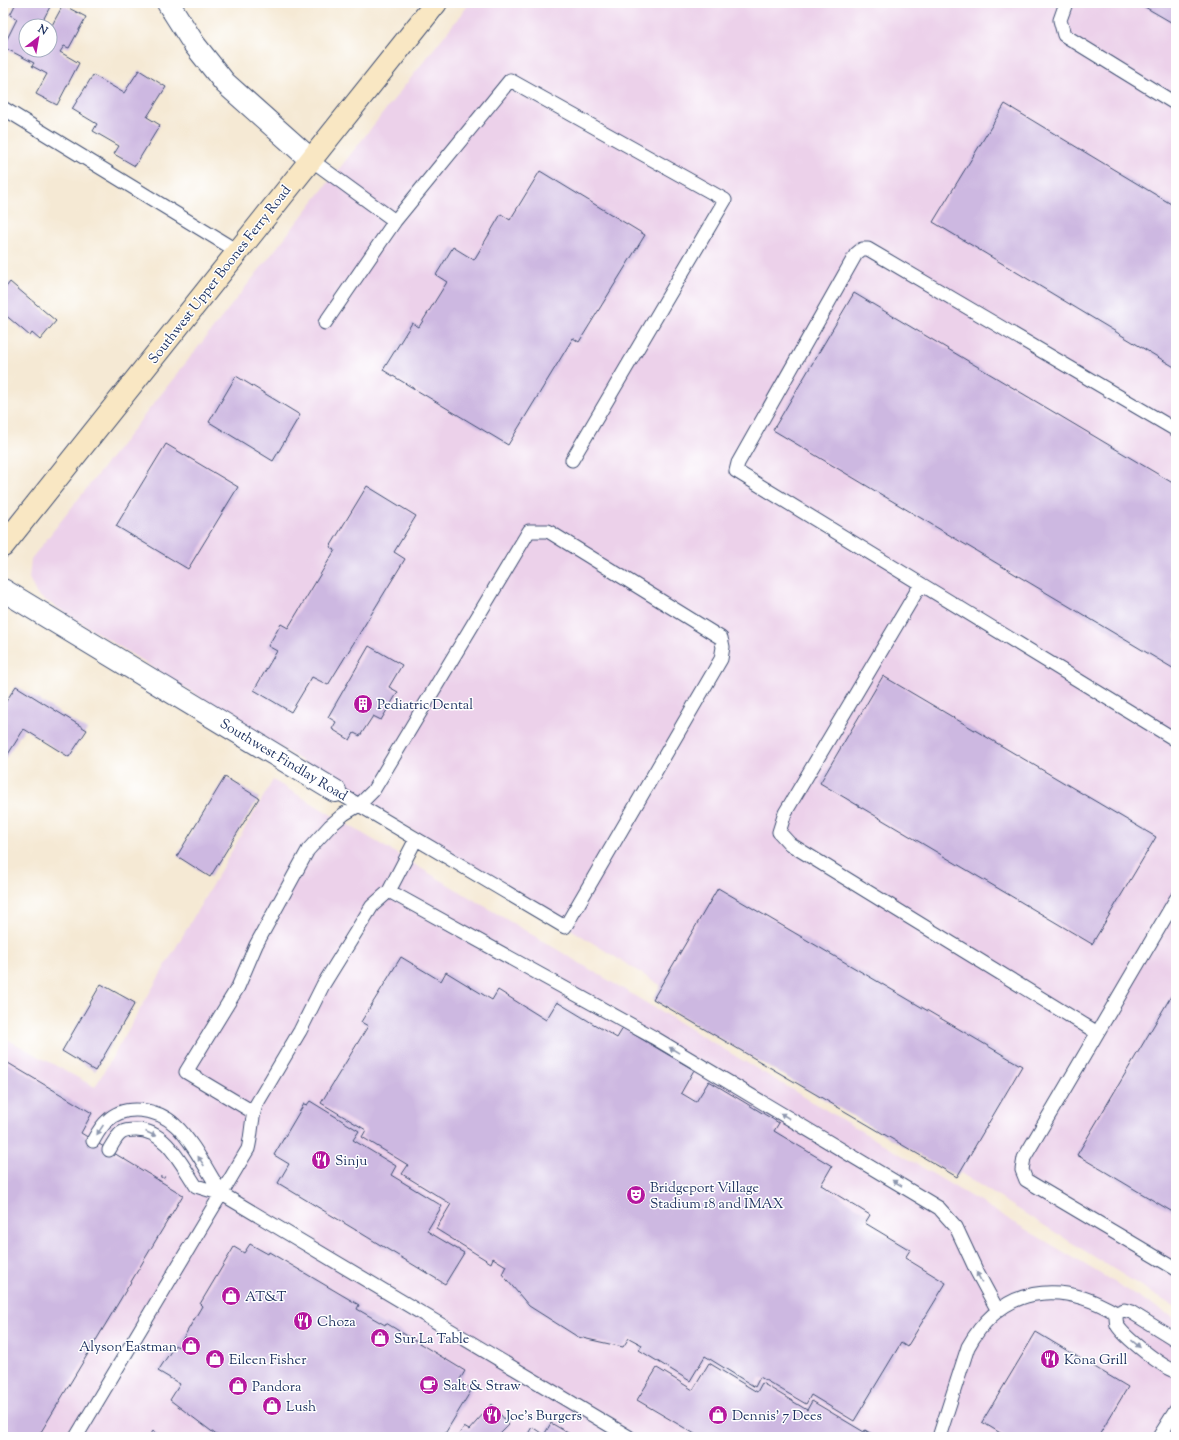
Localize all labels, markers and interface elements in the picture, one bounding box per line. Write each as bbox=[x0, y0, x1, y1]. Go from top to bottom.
north arrow bbox=[18, 18, 58, 58]
text: N bbox=[34, 21, 51, 40]
street label: Southwest Upper Boones Ferry Road bbox=[144, 182, 297, 369]
building icon: Pediatric Dental bbox=[352, 693, 374, 715]
place label: Pediatric Dental bbox=[377, 696, 473, 716]
street label: Southwest Findlay Road bbox=[215, 715, 351, 807]
one-way arrow bbox=[668, 1046, 680, 1053]
one-way arrow bbox=[779, 1113, 791, 1120]
one-way arrow bbox=[96, 1124, 104, 1135]
one-way arrow bbox=[145, 1130, 157, 1137]
restaurant icon: Sinju bbox=[310, 1149, 332, 1171]
place label: Sinju bbox=[335, 1152, 367, 1172]
one-way arrow bbox=[197, 1155, 204, 1167]
place label: Bridgeport Village Stadium 18 and IMAX bbox=[650, 1179, 784, 1215]
one-way arrow bbox=[891, 1179, 903, 1186]
theatre icon: Bridgeport Village Stadium 18 and IMAX bbox=[625, 1184, 647, 1206]
one-way arrow bbox=[976, 1271, 983, 1283]
shop icon: AT&T bbox=[220, 1285, 242, 1307]
place label: AT&T bbox=[245, 1288, 286, 1308]
restaurant icon: Choza bbox=[292, 1310, 314, 1332]
place label: Choza bbox=[317, 1313, 356, 1333]
shop icon: Sur La Table bbox=[369, 1327, 391, 1349]
place label: Sur La Table bbox=[394, 1330, 469, 1350]
shop icon: Alyson Eastman bbox=[180, 1335, 202, 1357]
place label: Alyson Eastman bbox=[79, 1338, 177, 1358]
one-way arrow bbox=[1130, 1339, 1141, 1348]
shop icon: Eileen Fisher bbox=[204, 1348, 226, 1370]
restaurant icon: Kona Grill bbox=[1039, 1348, 1061, 1370]
place label: Eileen Fisher bbox=[229, 1351, 307, 1371]
place label: Kona Grill bbox=[1064, 1351, 1127, 1371]
cafe icon: Salt & Straw bbox=[418, 1374, 440, 1396]
shop icon: Pandora bbox=[227, 1375, 249, 1397]
place label: Salt & Straw bbox=[443, 1377, 521, 1397]
place label: Pandora bbox=[252, 1378, 302, 1398]
shop icon: Lush bbox=[261, 1395, 283, 1417]
place label: Lush bbox=[286, 1398, 316, 1418]
restaurant icon: Joe's Burgers bbox=[481, 1404, 503, 1426]
shop icon: Dennis’ 7 Dees bbox=[707, 1404, 729, 1426]
place label: Joe's Burgers bbox=[505, 1407, 582, 1427]
place label: Dennis’ 7 Dees bbox=[732, 1407, 822, 1427]

